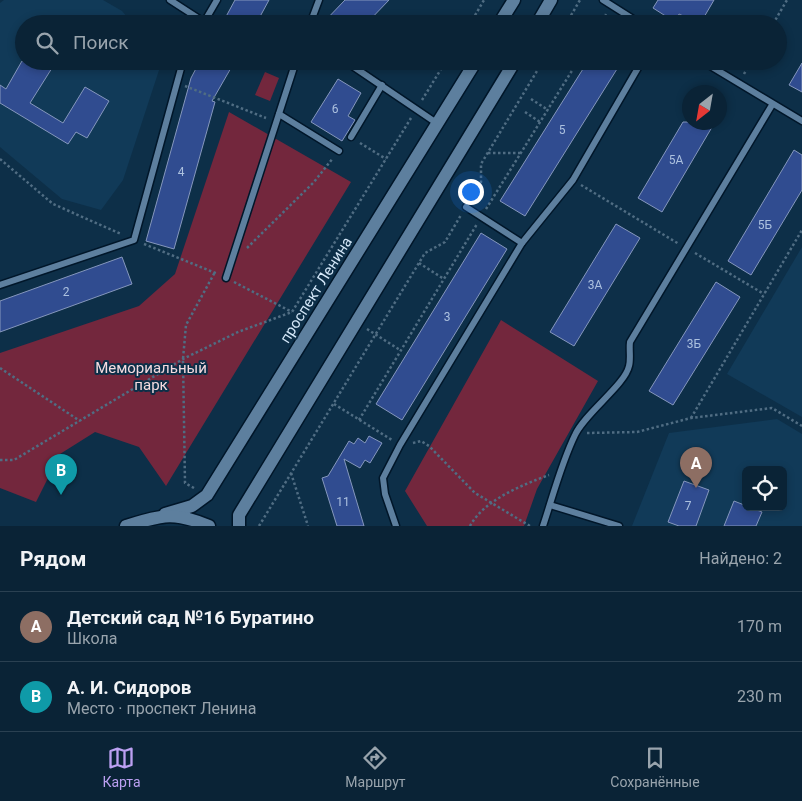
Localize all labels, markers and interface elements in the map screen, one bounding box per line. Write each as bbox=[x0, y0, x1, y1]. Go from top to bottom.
search box bbox=[15, 15, 787, 70]
icon: search bbox=[33, 29, 61, 57]
text: Поиск bbox=[73, 31, 129, 54]
north arrow bbox=[682, 85, 727, 130]
house number: 6 bbox=[332, 102, 339, 116]
house number: 5 bbox=[559, 123, 566, 137]
house number: 5А bbox=[669, 153, 683, 167]
house number: 4 bbox=[178, 165, 185, 179]
your location bbox=[458, 179, 484, 205]
house number: 5Б bbox=[758, 218, 773, 232]
street label: проспект Ленина bbox=[276, 234, 356, 346]
house number: 3А bbox=[588, 278, 602, 292]
house number: 2 bbox=[63, 285, 70, 299]
house number: 3 bbox=[444, 310, 450, 324]
house number: 3Б bbox=[687, 337, 702, 351]
park label: Мемориальный парк bbox=[95, 359, 207, 394]
pin: A bbox=[680, 447, 712, 488]
pin: B bbox=[45, 454, 77, 495]
map controls bbox=[742, 466, 787, 511]
button: locate bbox=[742, 466, 787, 511]
house number: 11 bbox=[336, 495, 350, 509]
house number: 7 bbox=[685, 499, 692, 513]
text: Рядом bbox=[20, 547, 86, 571]
text: Найдено: 2 bbox=[699, 549, 782, 568]
text: Детский сад №16 Буратино bbox=[67, 606, 314, 629]
text: A bbox=[31, 617, 41, 636]
text: 170 m bbox=[737, 617, 782, 636]
text: Школа bbox=[67, 629, 118, 648]
text: А. И. Сидоров bbox=[67, 676, 192, 699]
text: B bbox=[31, 687, 41, 706]
text: 230 m bbox=[737, 687, 782, 706]
text: Место · проспект Ленина bbox=[67, 699, 256, 718]
tab: Карта bbox=[102, 744, 141, 790]
tab: Маршрут bbox=[345, 744, 406, 790]
tab: Сохранённые bbox=[610, 744, 700, 790]

